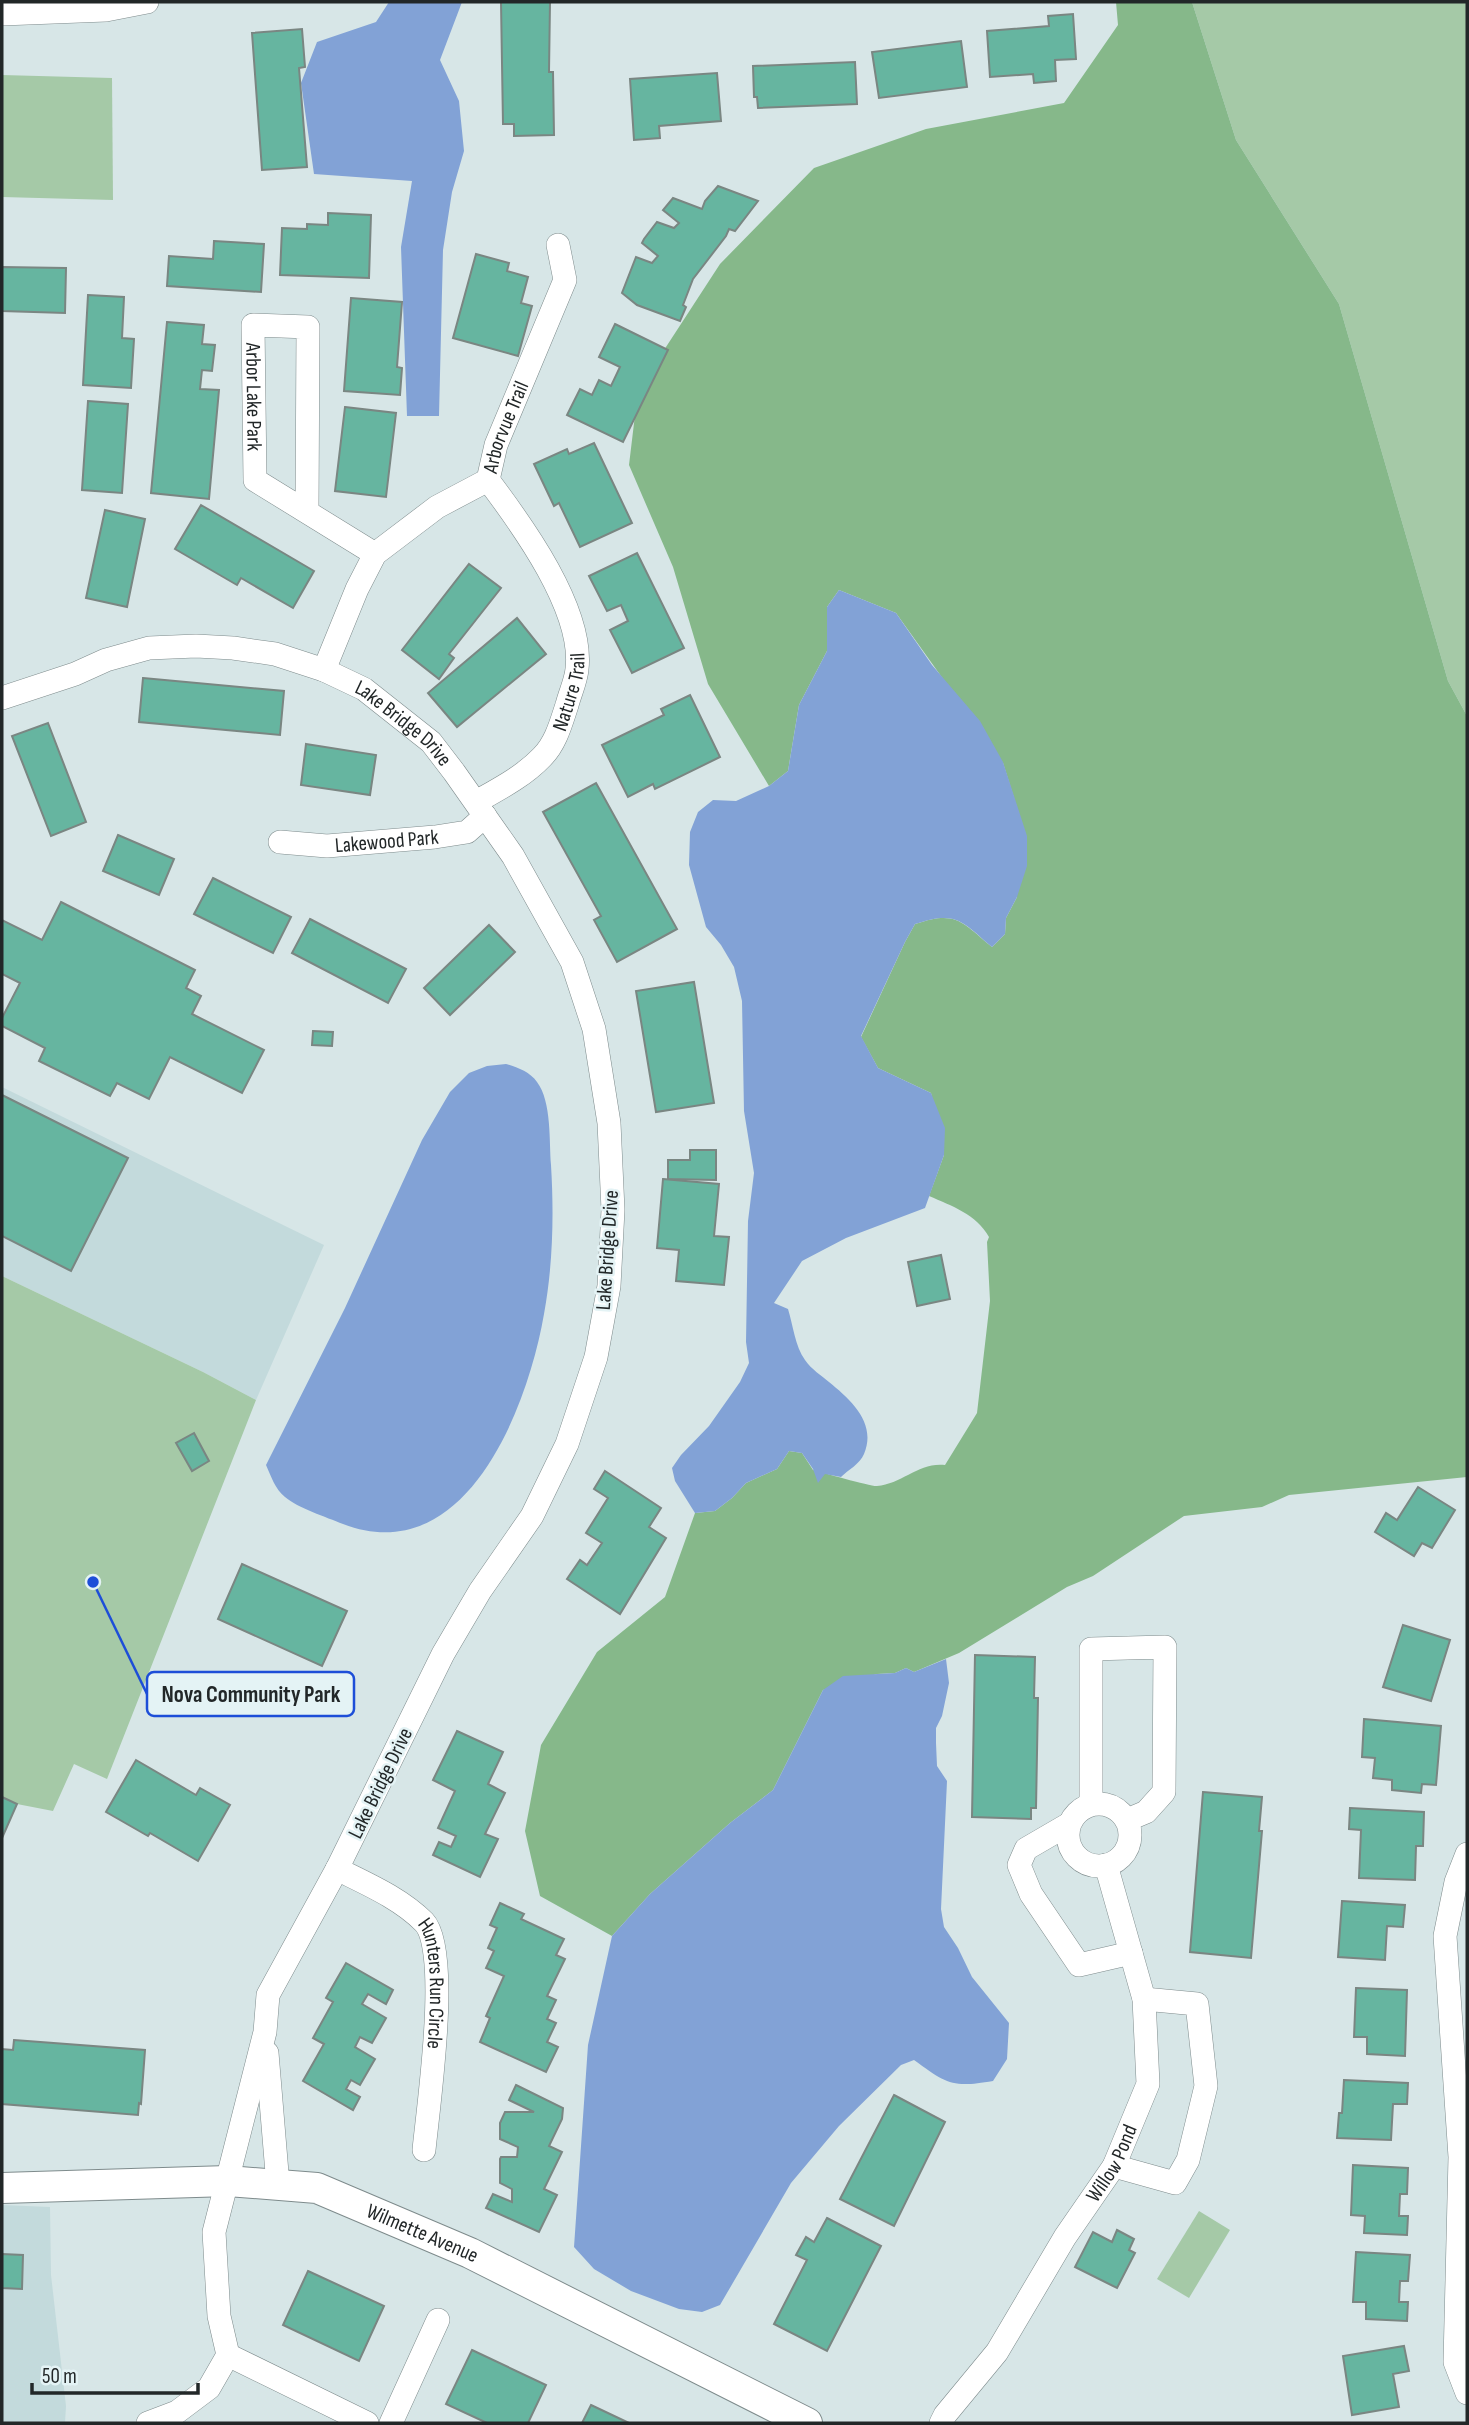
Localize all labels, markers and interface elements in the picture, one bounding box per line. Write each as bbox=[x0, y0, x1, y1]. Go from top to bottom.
street label: Arbor Lake Park bbox=[240, 342, 267, 451]
street label: Arborvue Trail bbox=[478, 378, 534, 477]
street label: Nature Trail bbox=[547, 652, 591, 734]
street label: Lake Bridge Drive bbox=[351, 675, 457, 771]
street label: Lakewood Park bbox=[334, 825, 440, 858]
street label: Lake Bridge Drive bbox=[591, 1189, 624, 1311]
callout: Nova Community Park bbox=[147, 1672, 354, 1716]
text: Nova Community Park bbox=[162, 1681, 341, 1709]
street label: Lake Bridge Drive bbox=[343, 1724, 418, 1843]
street label: Hunters Run Circle bbox=[412, 1913, 449, 2050]
street label: Willow Pond bbox=[1081, 2121, 1143, 2207]
street label: Wilmette Avenue bbox=[363, 2198, 483, 2268]
scale bar bbox=[32, 2352, 198, 2396]
text: 50 m bbox=[42, 2364, 77, 2389]

